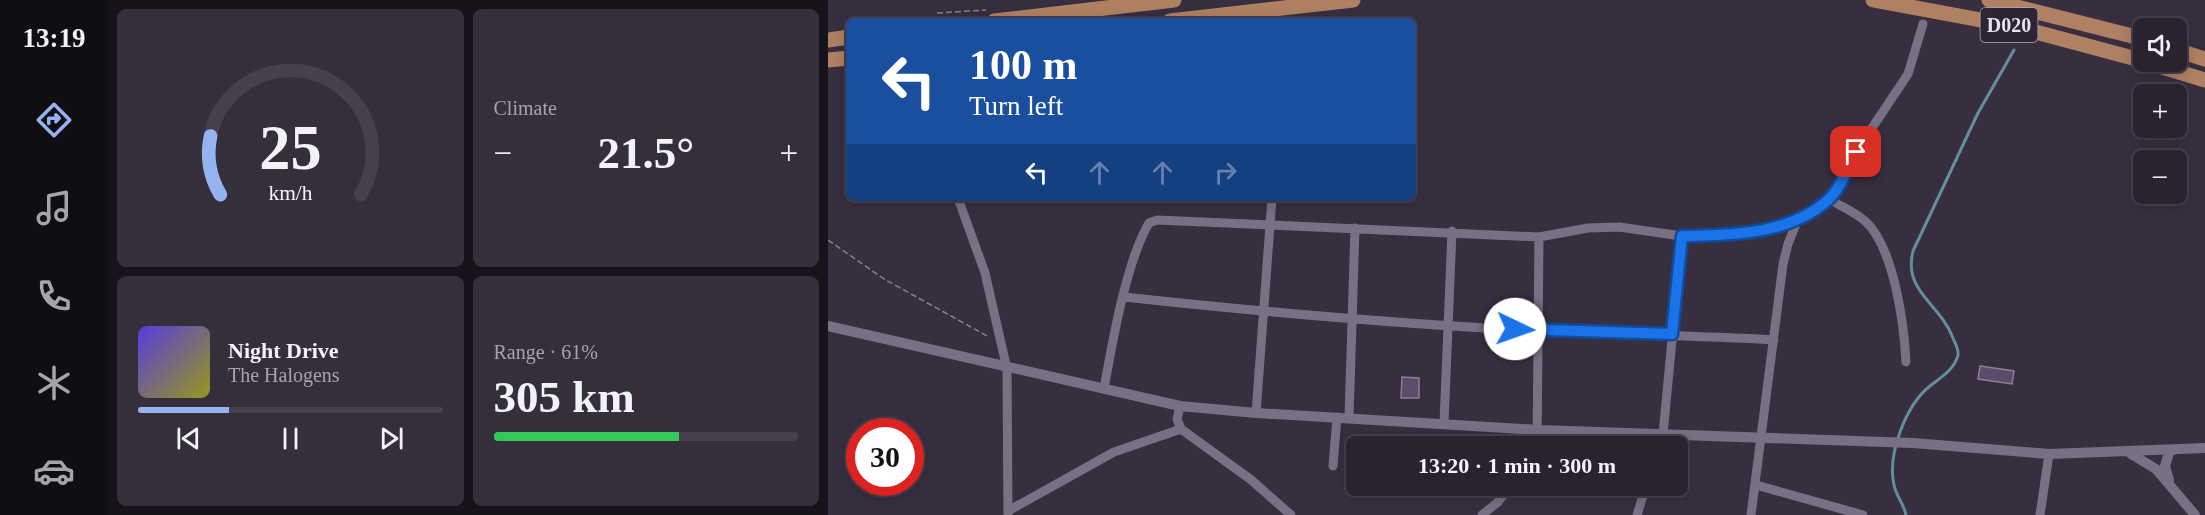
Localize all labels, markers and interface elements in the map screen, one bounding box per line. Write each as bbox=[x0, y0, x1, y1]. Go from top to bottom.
road number: D020 bbox=[1980, 8, 2038, 42]
map controls bbox=[2133, 18, 2187, 204]
button: sound bbox=[2133, 18, 2187, 72]
text: 13:19 bbox=[23, 23, 86, 53]
icon: left bbox=[870, 42, 948, 120]
text: 100 m bbox=[969, 42, 1078, 88]
button: + bbox=[2133, 84, 2187, 138]
text: Turn left bbox=[969, 91, 1063, 121]
text: Climate bbox=[494, 97, 557, 119]
icon: directions bbox=[33, 99, 75, 141]
text: 25 bbox=[259, 113, 321, 182]
pin bbox=[1830, 126, 1881, 177]
text: 21.5° bbox=[597, 128, 694, 178]
text: − bbox=[494, 135, 512, 171]
text: + bbox=[779, 135, 798, 171]
icon: arrive bbox=[1839, 135, 1872, 168]
button: − bbox=[2133, 150, 2187, 204]
icon: left bbox=[1020, 156, 1053, 189]
icon: ahead bbox=[1083, 156, 1116, 189]
icon: ahead bbox=[1146, 156, 1179, 189]
icon: right bbox=[1209, 156, 1242, 189]
text: km/h bbox=[268, 181, 313, 205]
icon: music bbox=[33, 187, 75, 229]
icon: phone bbox=[33, 275, 75, 317]
position arrow bbox=[1483, 297, 1547, 361]
text: Night Drive bbox=[228, 338, 339, 363]
text: Range · 61% bbox=[494, 341, 598, 363]
icon: climate bbox=[33, 362, 75, 404]
text: The Halogens bbox=[228, 364, 340, 386]
text: 305 km bbox=[494, 372, 635, 422]
speed limit sign: 30 bbox=[846, 418, 924, 496]
icon: previous bbox=[172, 422, 205, 455]
icon: pause bbox=[274, 422, 307, 455]
icon: next bbox=[375, 422, 408, 455]
icon: car bbox=[33, 450, 75, 492]
text: 13:20 · 1 min · 300 m bbox=[1418, 453, 1616, 478]

